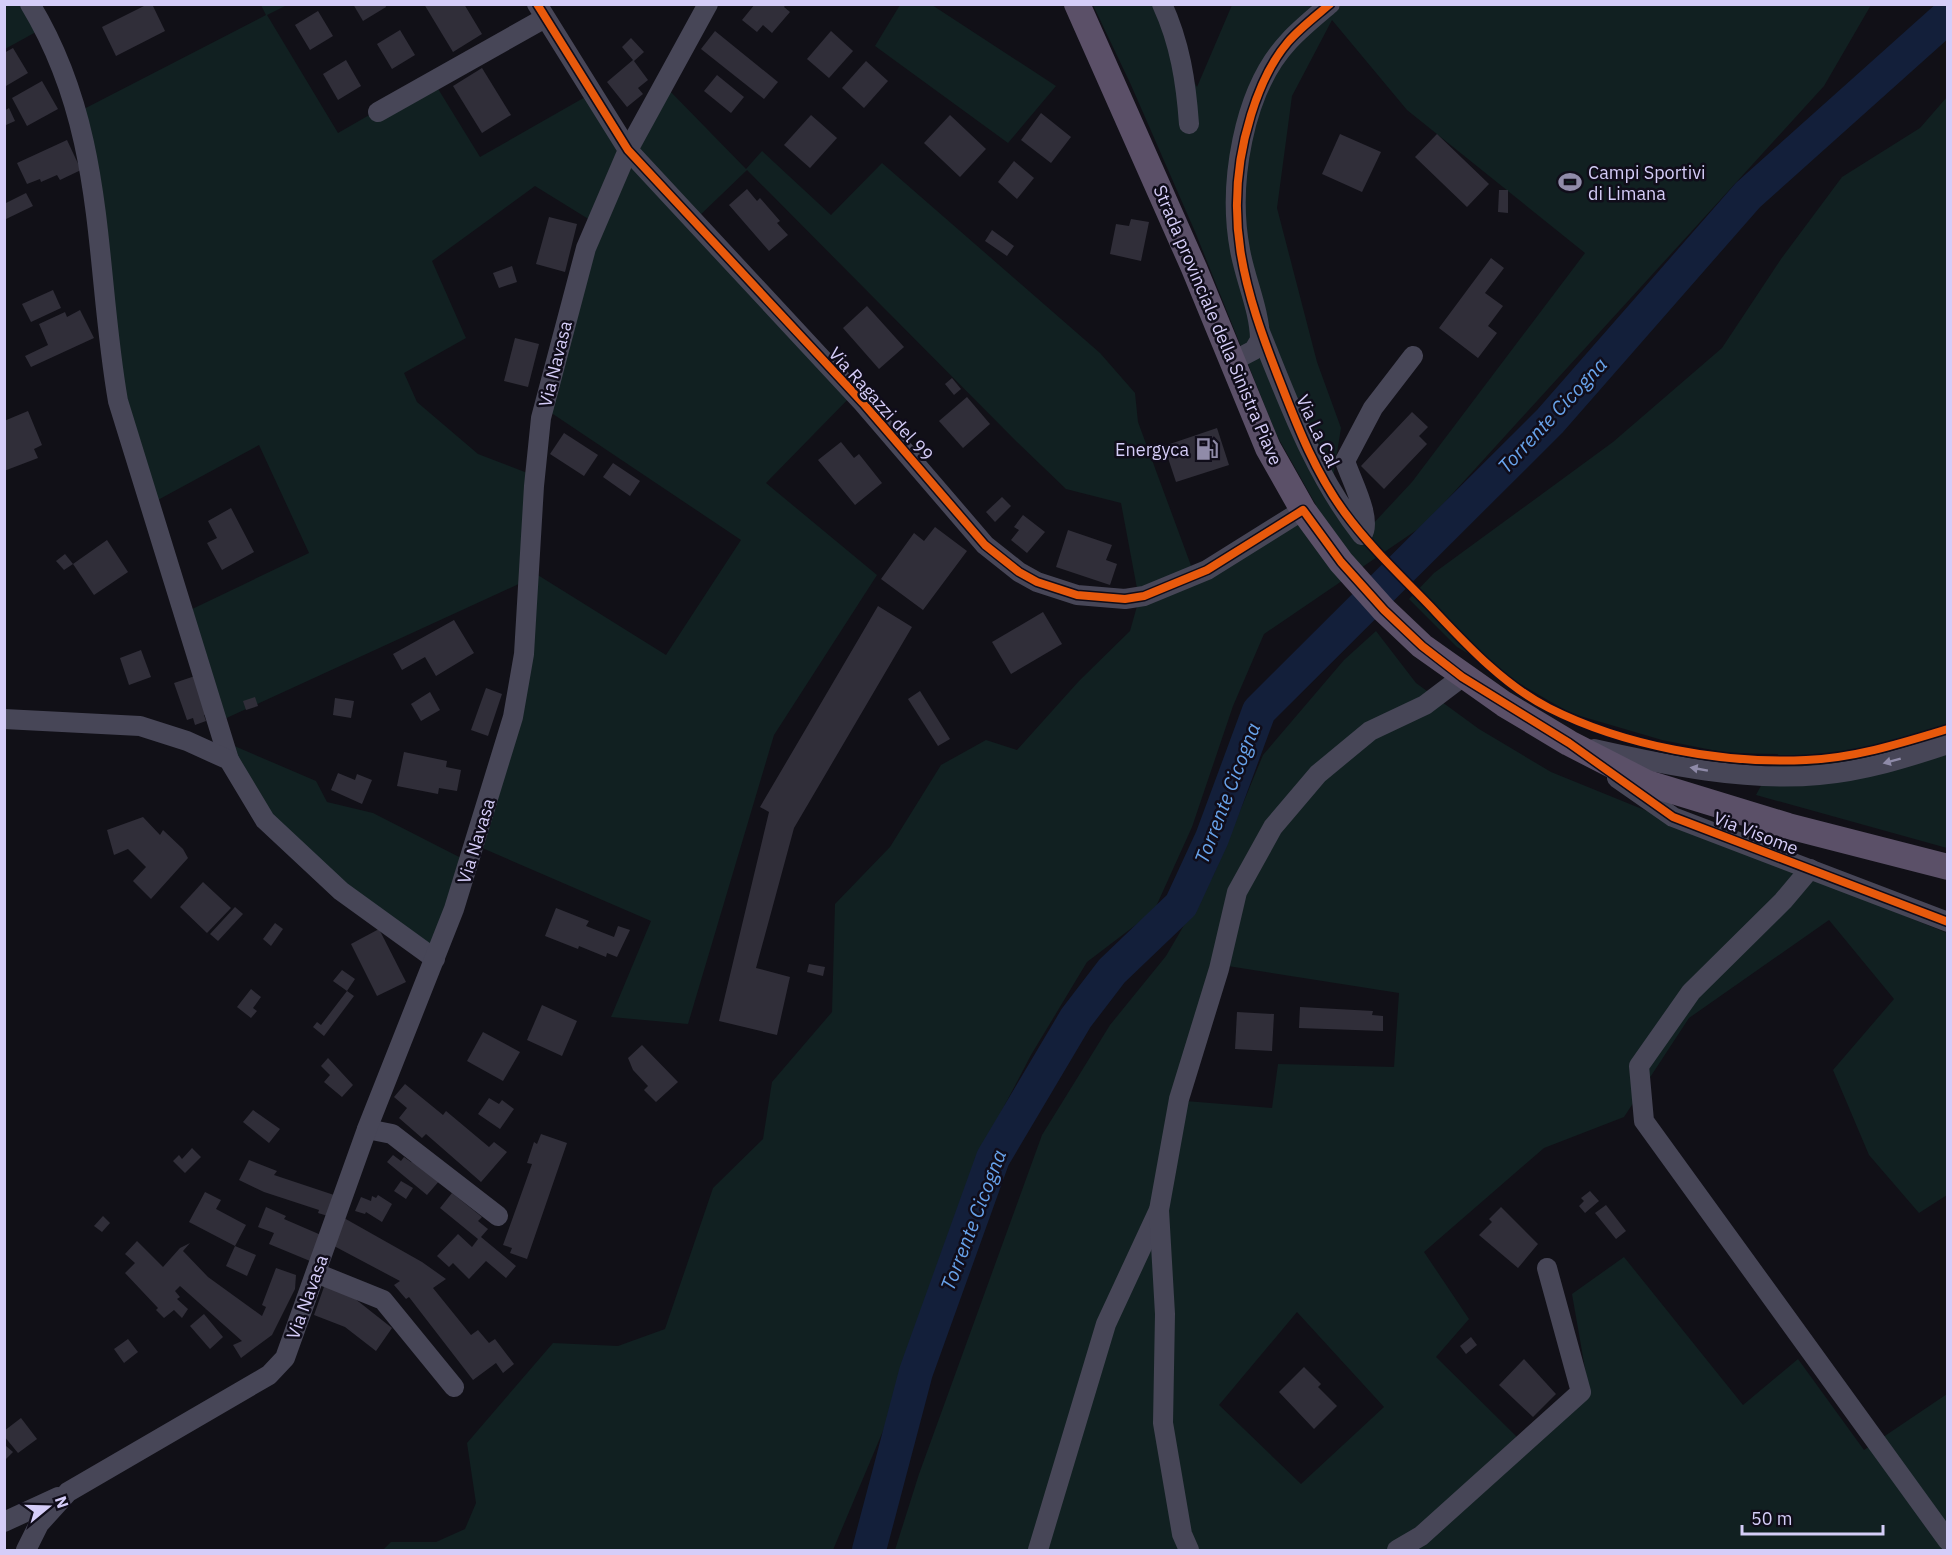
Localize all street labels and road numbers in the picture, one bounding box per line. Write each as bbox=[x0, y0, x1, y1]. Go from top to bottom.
street label: Strada provinciale della Sinistra Piave bbox=[1148, 181, 1288, 469]
street label: Via Navasa bbox=[533, 318, 577, 410]
street label: Via Ragazzi del 99 bbox=[824, 342, 938, 466]
street label: Via La Cal bbox=[1291, 391, 1345, 471]
street label: Via Navasa bbox=[452, 795, 500, 887]
street label: Via Visome bbox=[1710, 806, 1802, 860]
street label: Via Navasa bbox=[281, 1251, 333, 1342]

